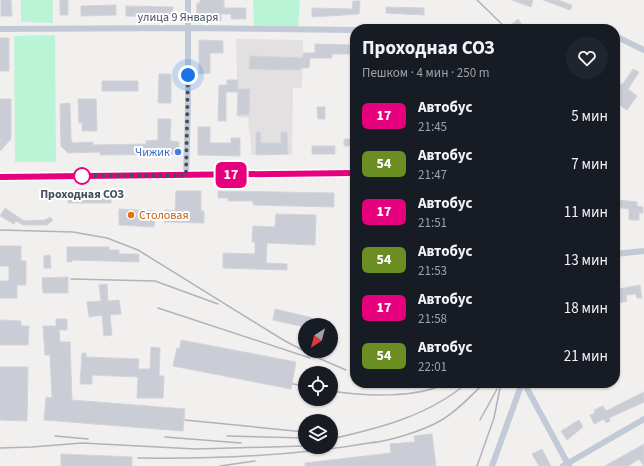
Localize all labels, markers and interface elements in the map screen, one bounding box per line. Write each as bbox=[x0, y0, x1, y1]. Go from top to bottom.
street label: улица 9 Января bbox=[138, 9, 218, 26]
text: Проходная СОЗ bbox=[362, 35, 495, 62]
button: heart bbox=[566, 37, 608, 79]
text: Пешком · 4 мин · 250 m bbox=[362, 64, 490, 82]
your location bbox=[178, 65, 198, 85]
text: Автобус bbox=[418, 97, 472, 118]
text: 17 bbox=[377, 106, 391, 126]
text: 5 мин bbox=[571, 106, 608, 127]
text: 21:45 bbox=[418, 118, 447, 136]
place label: Чижик bbox=[135, 144, 170, 161]
text: Автобус bbox=[418, 145, 472, 166]
marker: Чижик bbox=[173, 147, 183, 157]
text: 54 bbox=[377, 154, 391, 174]
text: 7 мин bbox=[571, 154, 608, 175]
line badge: 17 bbox=[213, 162, 249, 188]
text: 17 bbox=[224, 165, 238, 185]
text: 21:47 bbox=[418, 166, 447, 184]
marker: Проходная СОЗ bbox=[73, 167, 91, 185]
place label: Проходная СОЗ bbox=[40, 186, 124, 203]
text: Автобус bbox=[418, 193, 472, 214]
text: 17 bbox=[377, 202, 391, 222]
text: 11 мин bbox=[564, 202, 608, 223]
place label: Столовая bbox=[139, 207, 189, 224]
marker: Столовая bbox=[126, 210, 136, 220]
text: 21:51 bbox=[418, 214, 447, 232]
text: Автобус bbox=[418, 241, 472, 262]
text: 54 bbox=[377, 250, 391, 270]
text: 13 мин bbox=[564, 250, 608, 271]
text: 21:53 bbox=[418, 262, 447, 280]
text: Автобус bbox=[418, 289, 472, 310]
text: 17 bbox=[377, 298, 391, 318]
text: 18 мин bbox=[564, 298, 608, 319]
text: 21:58 bbox=[418, 310, 447, 328]
north arrow bbox=[298, 318, 338, 358]
map controls bbox=[298, 318, 338, 454]
text: Автобус bbox=[418, 337, 472, 358]
text: 54 bbox=[377, 346, 391, 366]
text: 21 мин bbox=[564, 346, 608, 367]
text: 22:01 bbox=[418, 358, 447, 376]
button: locate bbox=[298, 366, 338, 406]
button: layers bbox=[298, 414, 338, 454]

